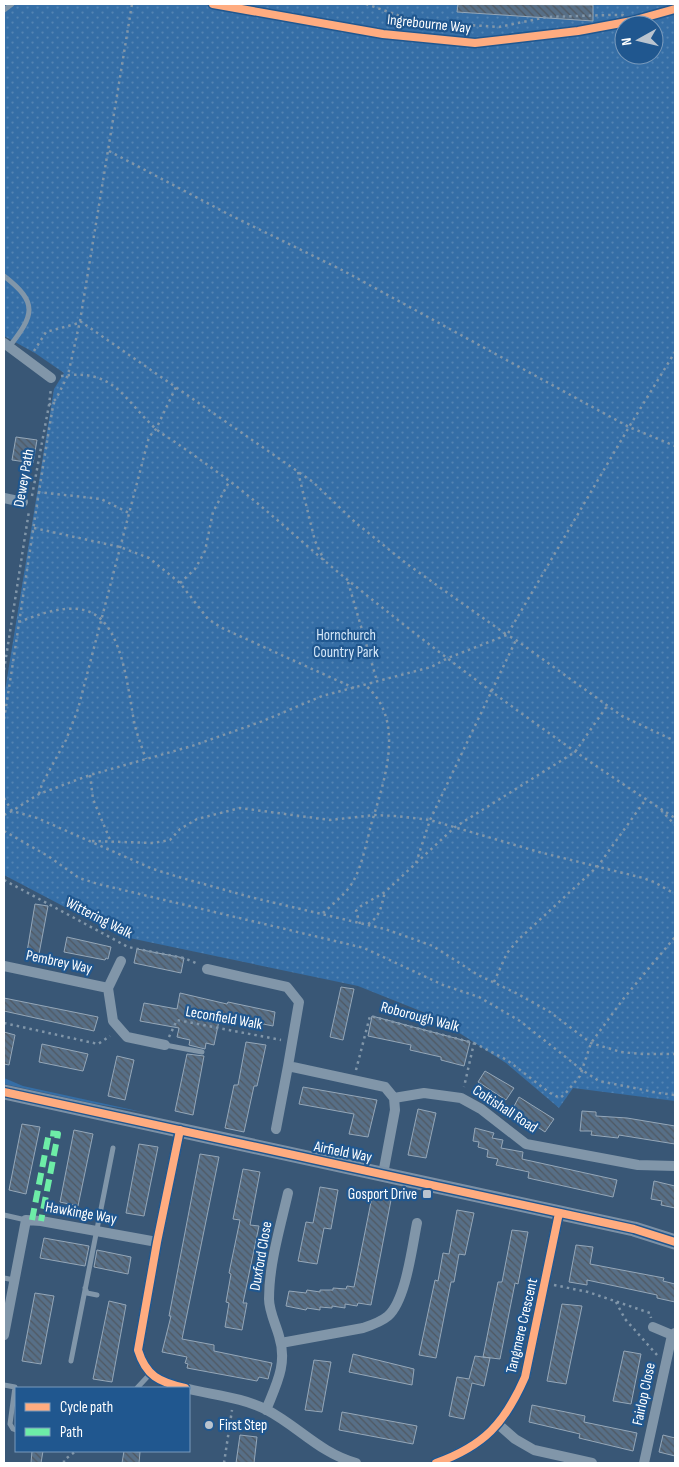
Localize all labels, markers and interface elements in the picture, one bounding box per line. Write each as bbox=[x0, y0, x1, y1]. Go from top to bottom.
street label: Ingrebourne Way bbox=[386, 10, 472, 38]
north arrow bbox=[614, 15, 664, 65]
text: N bbox=[618, 37, 636, 47]
street label: Dewey Path bbox=[10, 447, 38, 509]
park label: Hornchurch Country Park bbox=[313, 626, 379, 662]
street label: Wittering Walk bbox=[62, 893, 136, 943]
street label: Pembrey Way bbox=[24, 946, 94, 978]
street label: Roborough Walk bbox=[379, 997, 462, 1037]
street label: Leconfield Walk bbox=[184, 1002, 264, 1034]
street label: Coltishall Road bbox=[469, 1081, 541, 1137]
street label: Airfield Way bbox=[311, 1137, 374, 1167]
place label: Gosport Drive bbox=[348, 1185, 417, 1204]
marker: Gosport Drive bbox=[421, 1188, 433, 1200]
street label: Hawkinge Way bbox=[44, 1197, 118, 1229]
street label: Duxford Close bbox=[246, 1220, 276, 1292]
street label: Tangmere Crescent bbox=[502, 1276, 542, 1375]
street label: Fairlop Close bbox=[628, 1361, 660, 1427]
legend bbox=[15, 1387, 190, 1452]
text: Cycle path bbox=[60, 1398, 113, 1417]
place label: First Step bbox=[219, 1416, 267, 1435]
marker: First Step bbox=[203, 1419, 215, 1431]
text: Path bbox=[60, 1423, 83, 1442]

